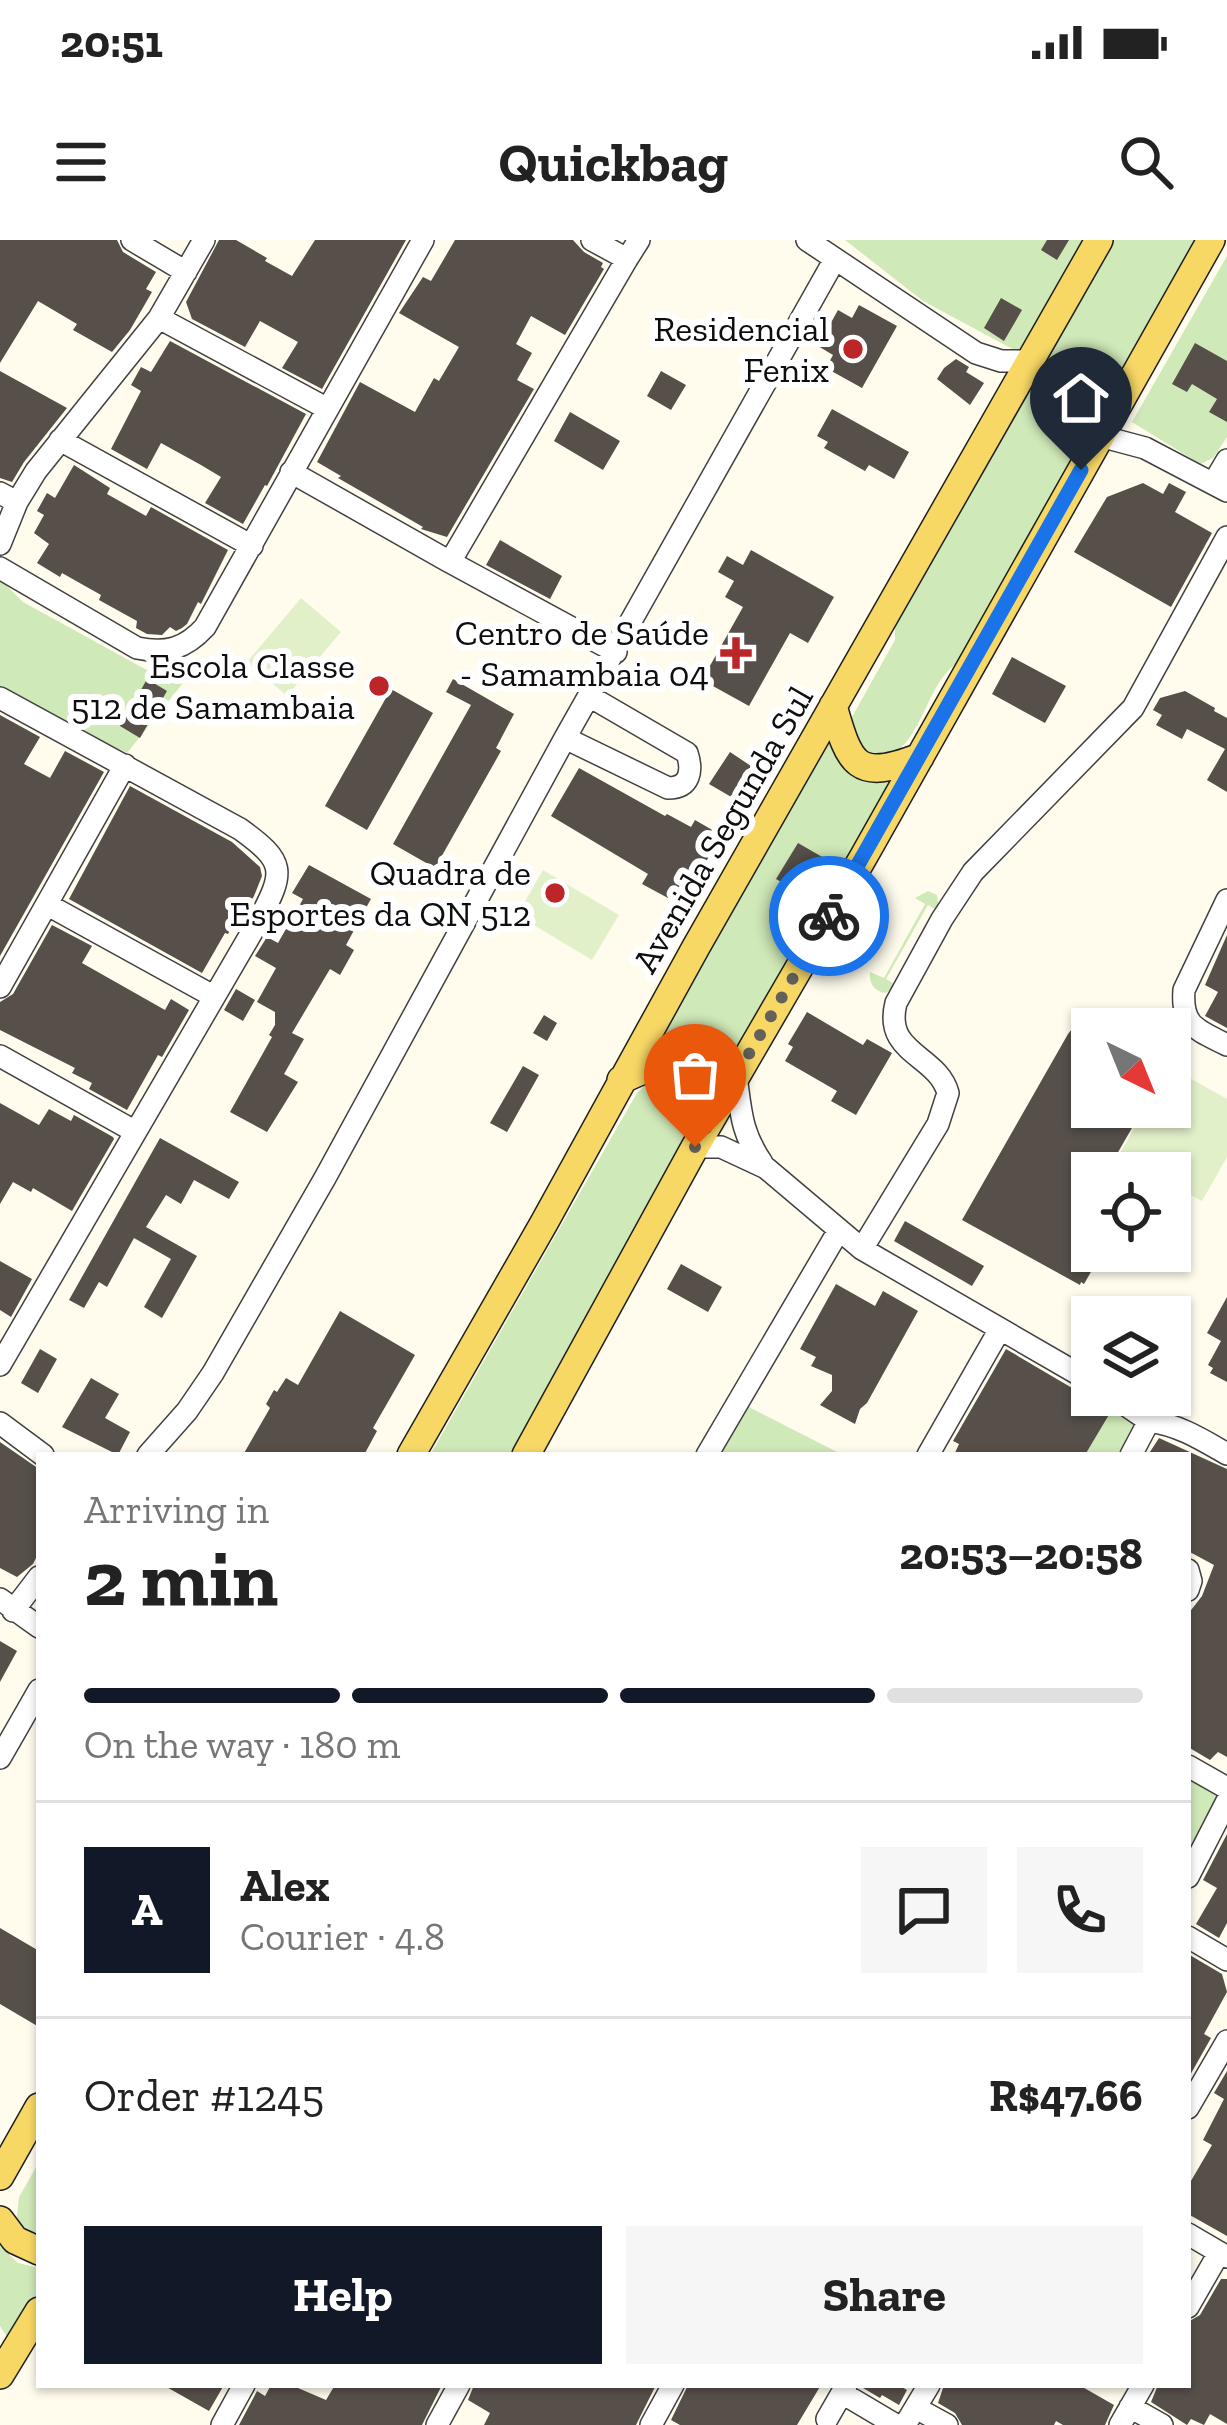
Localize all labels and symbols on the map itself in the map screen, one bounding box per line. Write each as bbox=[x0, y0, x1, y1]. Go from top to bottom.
place label: Residencial Fenix bbox=[653, 307, 829, 391]
marker: Residencial Fenix bbox=[840, 336, 866, 362]
pin bbox=[1030, 347, 1132, 470]
place label: Centro de Saúde - Samambaia 04 bbox=[455, 611, 709, 695]
marker: Centro de Saúde - Samambaia 04 bbox=[720, 637, 752, 669]
place label: Escola Classe 512 de Samambaia bbox=[71, 644, 355, 728]
marker: Escola Classe 512 de Samambaia bbox=[366, 673, 392, 699]
street label: Avenida Segunda Sul bbox=[623, 679, 822, 980]
place label: Quadra de Esportes da QN 512 bbox=[230, 851, 531, 935]
courier bbox=[769, 856, 889, 976]
marker: Quadra de Esportes da QN 512 bbox=[542, 880, 568, 906]
north arrow bbox=[1071, 1008, 1191, 1128]
pin bbox=[644, 1024, 746, 1147]

